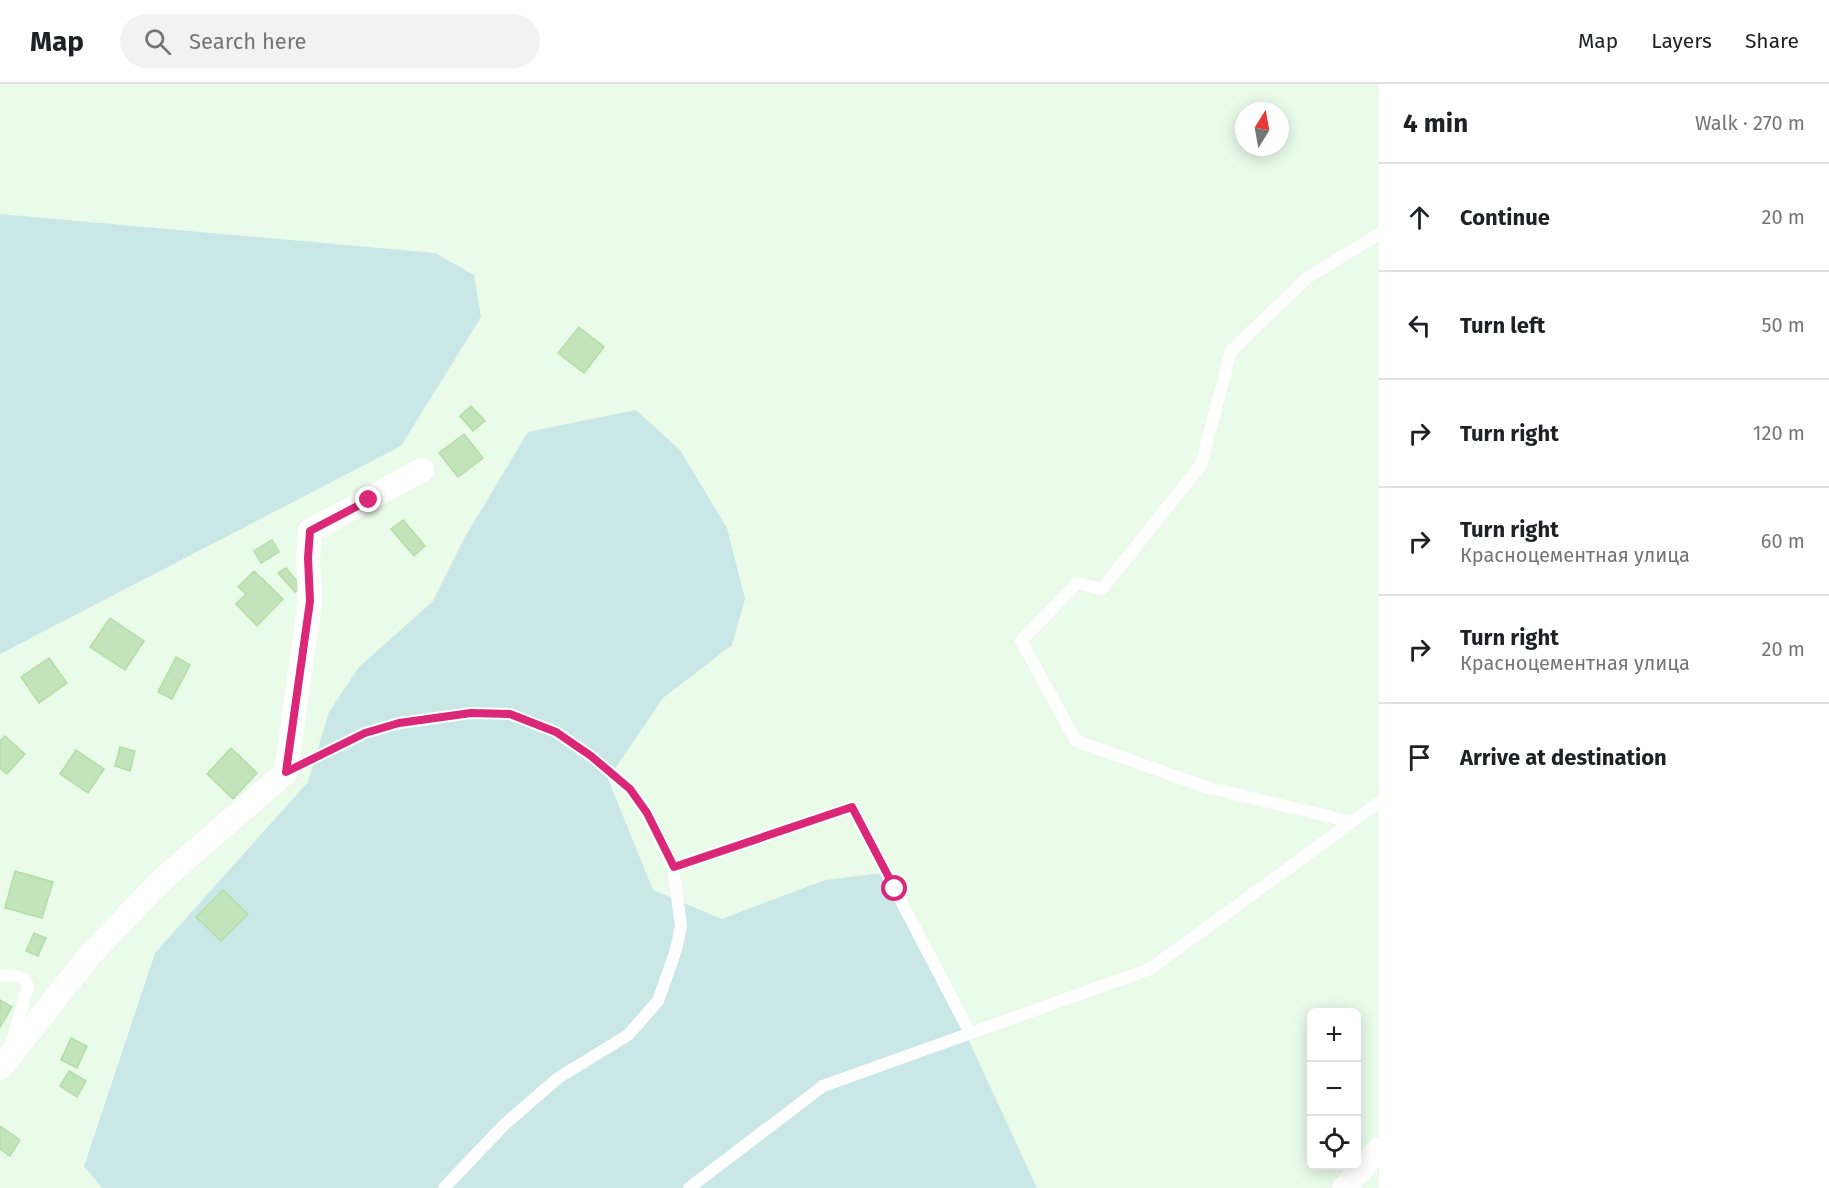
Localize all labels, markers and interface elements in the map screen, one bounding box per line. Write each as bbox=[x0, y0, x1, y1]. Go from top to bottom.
search box bbox=[120, 14, 540, 68]
text: Map bbox=[30, 25, 84, 58]
icon: search bbox=[141, 25, 174, 58]
text: Search here bbox=[189, 28, 307, 55]
text: Map bbox=[1578, 28, 1618, 54]
text: Layers bbox=[1651, 28, 1712, 54]
text: Share bbox=[1745, 28, 1799, 54]
north arrow bbox=[1235, 102, 1289, 156]
text: 4 min bbox=[1403, 108, 1468, 139]
text: Walk · 270 m bbox=[1695, 111, 1805, 135]
icon: ahead bbox=[1403, 201, 1436, 234]
text: Continue bbox=[1460, 204, 1550, 231]
text: 20 m bbox=[1762, 205, 1805, 229]
icon: left bbox=[1403, 309, 1436, 342]
text: Turn left bbox=[1460, 312, 1545, 339]
text: 50 m bbox=[1761, 313, 1805, 337]
icon: right bbox=[1403, 417, 1436, 450]
text: Turn right bbox=[1460, 420, 1559, 447]
text: 120 m bbox=[1753, 421, 1805, 445]
route end bbox=[355, 486, 381, 512]
text: Turn right bbox=[1460, 516, 1559, 543]
icon: right bbox=[1403, 525, 1436, 558]
text: 60 m bbox=[1761, 529, 1805, 553]
text: Красноцементная улица bbox=[1460, 543, 1690, 567]
text: Turn right bbox=[1460, 624, 1559, 651]
icon: right bbox=[1403, 633, 1436, 666]
text: 20 m bbox=[1762, 637, 1805, 661]
text: Красноцементная улица bbox=[1460, 651, 1690, 675]
icon: arrive bbox=[1403, 741, 1436, 774]
text: Arrive at destination bbox=[1460, 744, 1667, 771]
route start bbox=[881, 875, 907, 901]
map controls bbox=[1307, 1008, 1361, 1170]
button: + bbox=[1307, 1008, 1361, 1062]
button: − bbox=[1307, 1062, 1361, 1116]
button: locate bbox=[1307, 1116, 1361, 1170]

